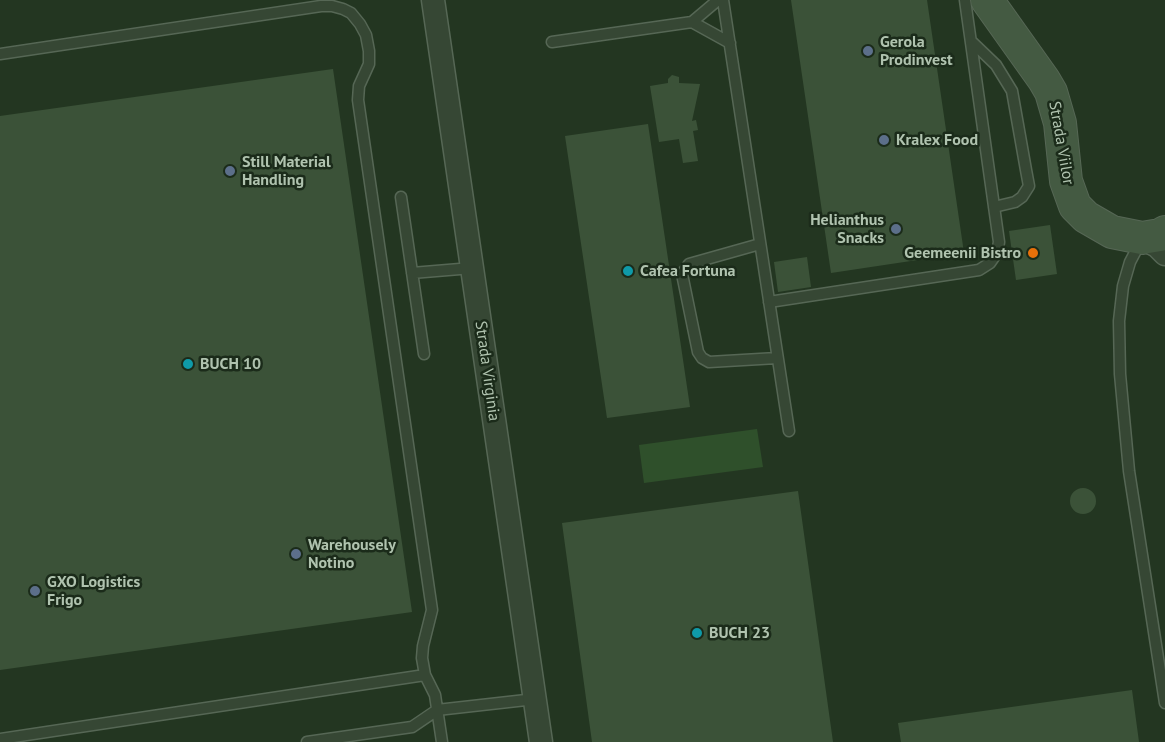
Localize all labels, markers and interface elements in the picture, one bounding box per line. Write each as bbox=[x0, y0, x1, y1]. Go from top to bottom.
place label: Gerola Prodinvest bbox=[880, 32, 953, 70]
marker: Gerola Prodinvest bbox=[861, 44, 875, 58]
street label: Strada Viilor bbox=[1044, 100, 1078, 186]
place label: Kralex Food bbox=[896, 130, 978, 150]
marker: Kralex Food bbox=[877, 133, 891, 147]
place label: Still Material Handling bbox=[242, 152, 331, 190]
marker: Still Material Handling bbox=[223, 164, 237, 178]
place label: Helianthus Snacks bbox=[810, 210, 884, 248]
marker: Helianthus Snacks bbox=[889, 222, 903, 236]
place label: Geemeenii Bistro bbox=[904, 243, 1021, 263]
marker: Geemeenii Bistro bbox=[1026, 246, 1040, 260]
place label: Cafea Fortuna bbox=[640, 261, 736, 281]
marker: Cafea Fortuna bbox=[621, 264, 635, 278]
street label: Strada Virginia bbox=[470, 320, 504, 422]
place label: BUCH 10 bbox=[200, 354, 261, 374]
marker: BUCH 10 bbox=[181, 357, 195, 371]
place label: Warehousely Notino bbox=[308, 535, 396, 573]
marker: Warehousely Notino bbox=[289, 547, 303, 561]
place label: GXO Logistics Frigo bbox=[47, 572, 140, 610]
marker: GXO Logistics Frigo bbox=[28, 584, 42, 598]
place label: BUCH 23 bbox=[709, 623, 770, 643]
marker: BUCH 23 bbox=[690, 626, 704, 640]

